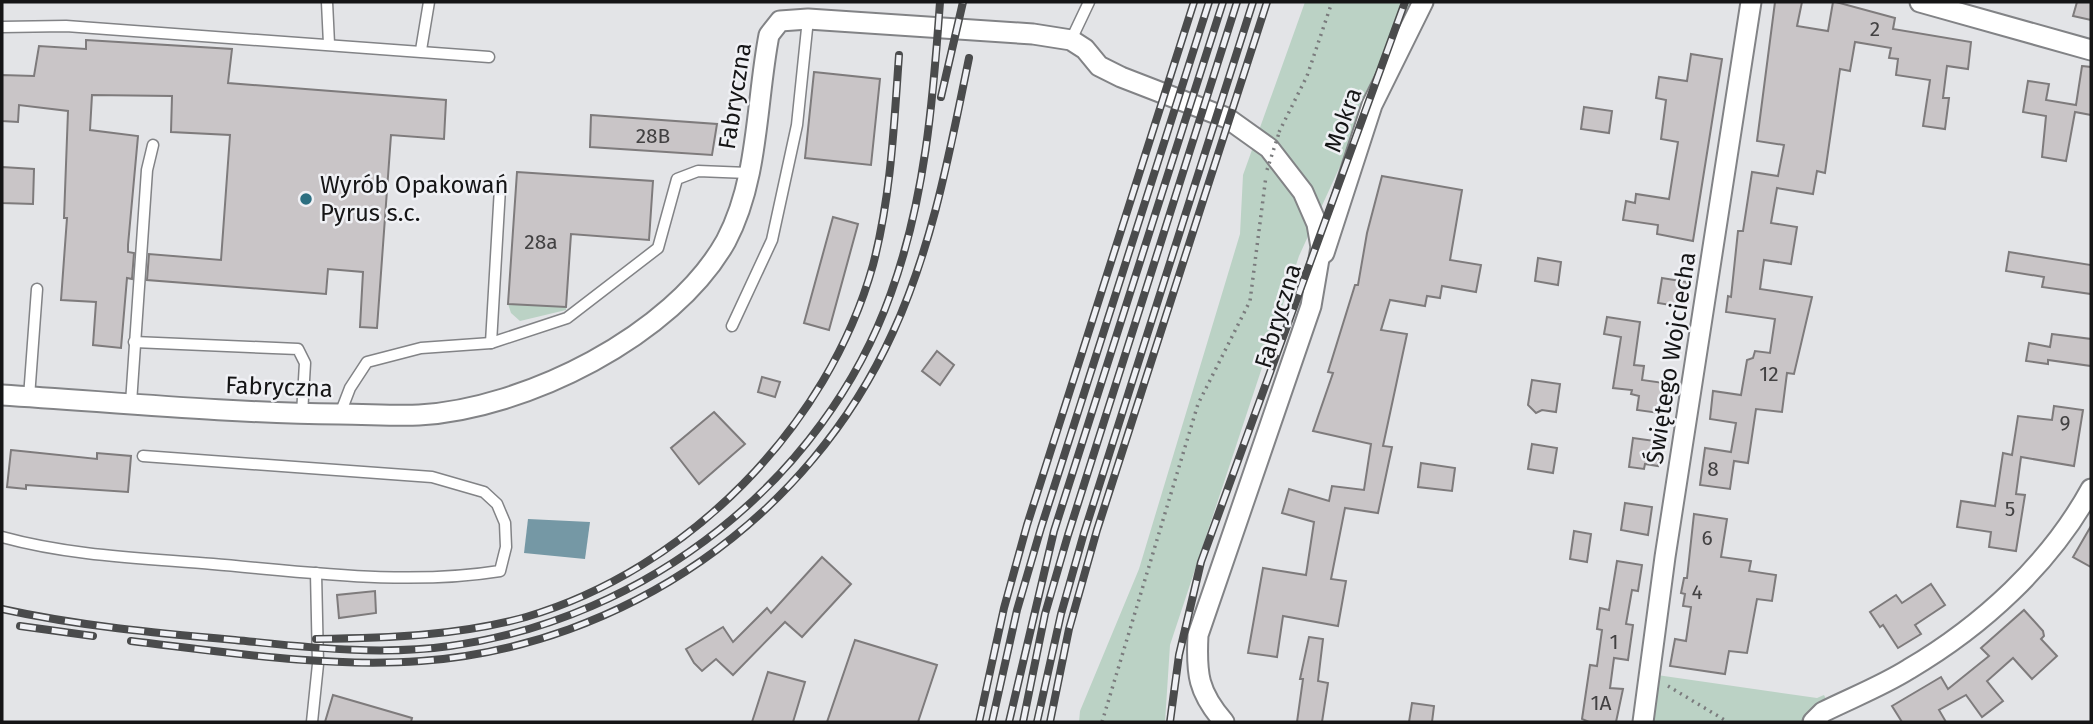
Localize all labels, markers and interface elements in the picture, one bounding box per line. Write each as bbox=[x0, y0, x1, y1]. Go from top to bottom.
house number: 2 bbox=[1870, 16, 1880, 42]
street label: Fabryczna bbox=[713, 41, 757, 151]
street label: Mokra bbox=[1318, 84, 1368, 156]
house number: 28B bbox=[636, 123, 670, 149]
place label: Wyrób Opakowań Pyrus s.c. bbox=[320, 171, 509, 227]
marker: Wyrób Opakowań Pyrus s.c. bbox=[298, 191, 314, 207]
house number: 28a bbox=[524, 229, 558, 255]
street label: Świętego Wojciecha bbox=[1639, 250, 1702, 466]
street label: Fabryczna bbox=[1249, 260, 1307, 372]
house number: 12 bbox=[1759, 361, 1779, 387]
street label: Fabryczna bbox=[225, 371, 333, 403]
house number: 9 bbox=[2059, 410, 2071, 436]
house number: 8 bbox=[1707, 456, 1719, 482]
house number: 5 bbox=[2005, 496, 2015, 522]
house number: 6 bbox=[1701, 525, 1713, 551]
house number: 4 bbox=[1691, 579, 1703, 605]
house number: 1 bbox=[1609, 629, 1619, 655]
house number: 1A bbox=[1590, 690, 1612, 716]

